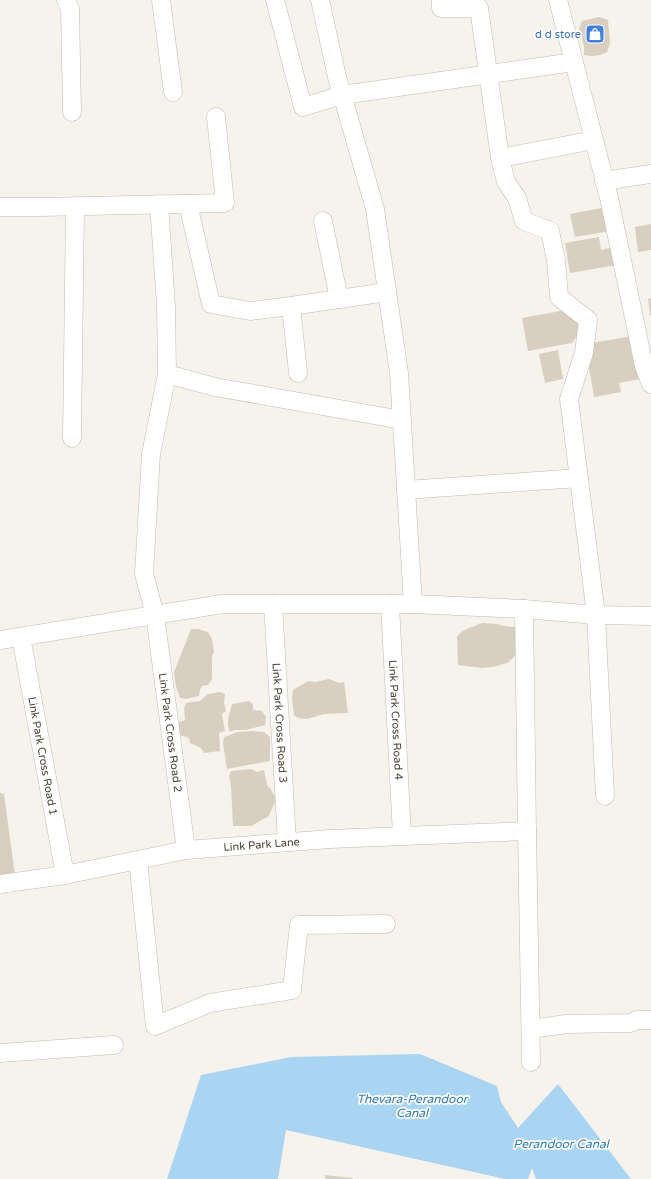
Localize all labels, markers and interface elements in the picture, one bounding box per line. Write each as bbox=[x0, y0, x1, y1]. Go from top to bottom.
shop icon: d d store bbox=[584, 23, 606, 45]
place label: d d store bbox=[535, 28, 581, 41]
street label: Link Park Cross Road 4 bbox=[386, 659, 405, 780]
street label: Link Park Cross Road 3 bbox=[269, 662, 290, 783]
street label: Link Park Cross Road 2 bbox=[156, 672, 184, 793]
street label: Link Park Cross Road 1 bbox=[25, 696, 60, 816]
street label: Link Park Lane bbox=[223, 835, 300, 854]
water label: Thevara-Perandoor Canal bbox=[357, 1092, 469, 1120]
water label: Perandoor Canal bbox=[513, 1137, 611, 1151]

